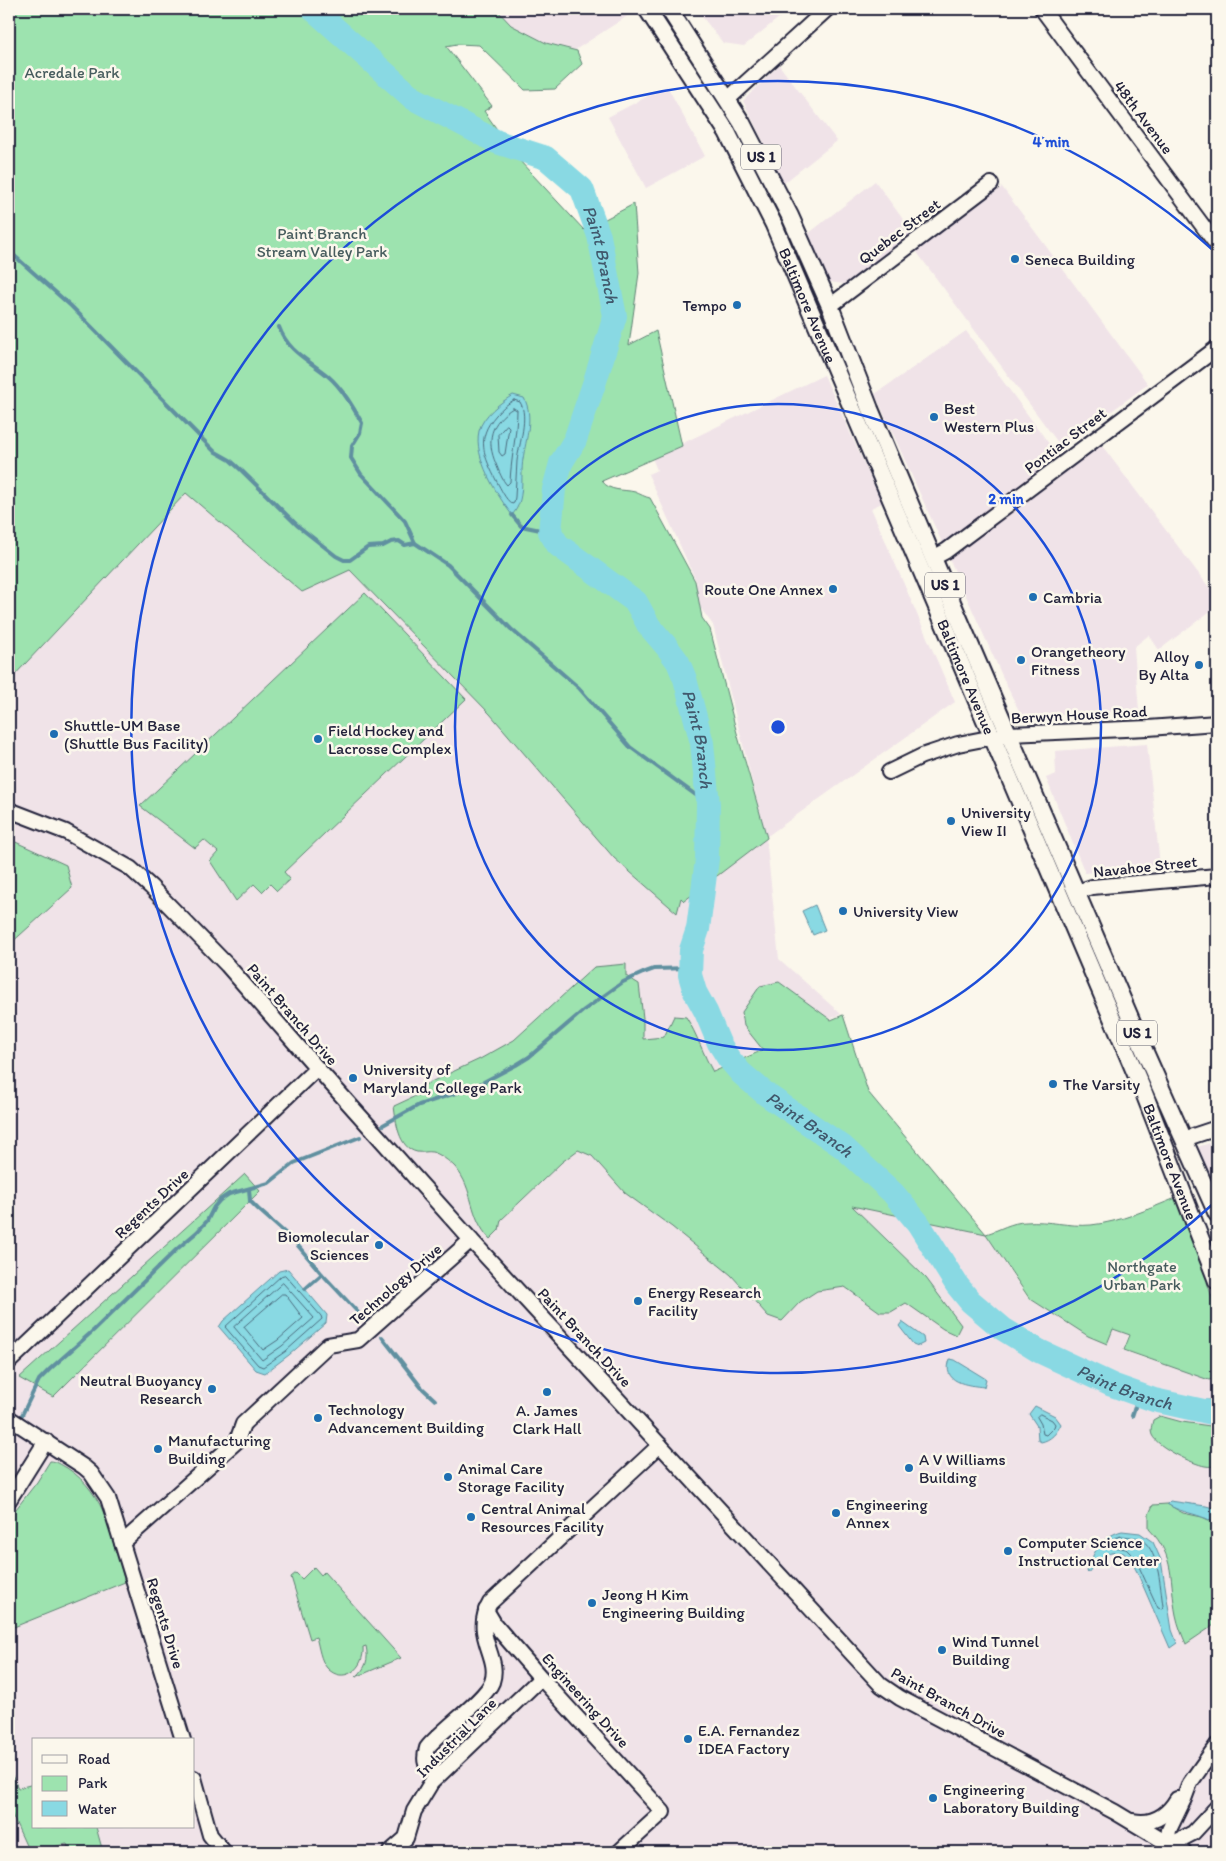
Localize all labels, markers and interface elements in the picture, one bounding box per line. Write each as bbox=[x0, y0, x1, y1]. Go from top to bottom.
park label: Acredale Park bbox=[24, 63, 120, 82]
street label: 48th Avenue bbox=[1110, 77, 1178, 158]
text: 4 min bbox=[1033, 133, 1070, 151]
road number: US 1 bbox=[741, 144, 781, 170]
street label: Quebec Street bbox=[855, 194, 944, 268]
water label: Paint Branch bbox=[578, 202, 623, 306]
park label: Paint Branch Stream Valley Park bbox=[257, 224, 387, 261]
street label: Baltimore Avenue bbox=[775, 245, 841, 366]
place label: Seneca Building bbox=[1025, 250, 1136, 269]
marker: Seneca Building bbox=[1009, 253, 1021, 265]
place label: Tempo bbox=[683, 296, 727, 315]
marker: Tempo bbox=[731, 299, 743, 311]
place label: Best Western Plus bbox=[944, 399, 1034, 436]
street label: Pontiac Street bbox=[1021, 403, 1110, 477]
marker: Best Western Plus bbox=[928, 411, 940, 423]
text: 2 min bbox=[988, 490, 1025, 508]
road number: US 1 bbox=[925, 572, 965, 598]
place label: Route One Annex bbox=[704, 580, 823, 599]
marker: Route One Annex bbox=[827, 583, 839, 595]
place label: Cambria bbox=[1043, 588, 1103, 607]
marker: Cambria bbox=[1027, 591, 1039, 603]
street label: Baltimore Avenue bbox=[933, 616, 999, 737]
place label: Orangetheory Fitness bbox=[1031, 642, 1126, 679]
place label: Alloy By Alta bbox=[1139, 647, 1190, 684]
marker: Orangetheory Fitness bbox=[1015, 654, 1027, 666]
marker: Alloy By Alta bbox=[1193, 659, 1205, 671]
water label: Paint Branch bbox=[677, 687, 717, 790]
street label: Berwyn House Road bbox=[1010, 701, 1148, 728]
place label: Shuttle-UM Base (Shuttle Bus Facility) bbox=[64, 716, 208, 753]
centre of rings bbox=[769, 718, 787, 736]
place label: Field Hockey and Lacrosse Complex bbox=[328, 721, 452, 758]
marker: Shuttle-UM Base (Shuttle Bus Facility) bbox=[48, 728, 60, 740]
marker: Field Hockey and Lacrosse Complex bbox=[312, 733, 324, 745]
place label: University View II bbox=[961, 803, 1031, 840]
marker: University View II bbox=[945, 815, 957, 827]
street label: Navahoe Street bbox=[1092, 852, 1198, 881]
place label: University View bbox=[853, 902, 959, 921]
marker: University View bbox=[837, 905, 849, 917]
street label: Paint Branch Drive bbox=[243, 959, 342, 1069]
road number: US 1 bbox=[1117, 1020, 1157, 1046]
place label: University of Maryland, College Park bbox=[363, 1060, 522, 1097]
marker: University of Maryland, College Park bbox=[347, 1072, 359, 1084]
place label: The Varsity bbox=[1063, 1075, 1140, 1094]
marker: The Varsity bbox=[1047, 1078, 1059, 1090]
water label: Paint Branch bbox=[762, 1087, 858, 1162]
street label: Baltimore Avenue bbox=[1139, 1101, 1201, 1223]
street label: Regents Drive bbox=[110, 1164, 192, 1242]
place label: Biomolecular Sciences bbox=[278, 1227, 369, 1264]
street label: Technology Drive bbox=[345, 1239, 445, 1330]
marker: Biomolecular Sciences bbox=[373, 1239, 385, 1251]
park label: Northgate Urban Park bbox=[1103, 1257, 1181, 1294]
place label: Energy Research Facility bbox=[648, 1283, 761, 1320]
street label: Paint Branch Drive bbox=[534, 1284, 636, 1391]
marker: Energy Research Facility bbox=[632, 1295, 644, 1307]
water label: Paint Branch bbox=[1073, 1359, 1175, 1415]
place label: Neutral Buoyancy Research bbox=[80, 1371, 202, 1408]
marker: Neutral Buoyancy Research bbox=[206, 1383, 218, 1395]
marker: A. James Clark Hall bbox=[541, 1386, 553, 1398]
place label: Technology Advancement Building bbox=[328, 1400, 485, 1437]
place label: A. James Clark Hall bbox=[512, 1401, 582, 1438]
marker: Technology Advancement Building bbox=[312, 1412, 324, 1424]
place label: Manufacturing Building bbox=[168, 1431, 272, 1468]
marker: Manufacturing Building bbox=[152, 1443, 164, 1455]
place label: A V Williams Building bbox=[919, 1450, 1006, 1487]
place label: Animal Care Storage Facility bbox=[458, 1459, 565, 1496]
marker: A V Williams Building bbox=[903, 1462, 915, 1474]
marker: Animal Care Storage Facility bbox=[442, 1471, 454, 1483]
place label: Engineering Annex bbox=[846, 1495, 928, 1532]
place label: Central Animal Resources Facility bbox=[481, 1499, 604, 1536]
marker: Engineering Annex bbox=[830, 1507, 842, 1519]
marker: Central Animal Resources Facility bbox=[465, 1511, 477, 1523]
place label: Computer Science Instructional Center bbox=[1018, 1533, 1159, 1570]
marker: Computer Science Instructional Center bbox=[1002, 1545, 1014, 1557]
street label: Regents Drive bbox=[143, 1575, 188, 1671]
place label: Jeong H Kim Engineering Building bbox=[602, 1585, 746, 1622]
marker: Jeong H Kim Engineering Building bbox=[586, 1597, 598, 1609]
place label: Wind Tunnel Building bbox=[952, 1632, 1040, 1669]
marker: Wind Tunnel Building bbox=[936, 1644, 948, 1656]
street label: Engineering Drive bbox=[538, 1649, 633, 1752]
street label: Paint Branch Drive bbox=[888, 1663, 1010, 1742]
street label: Industrial Lane bbox=[412, 1693, 500, 1781]
place label: E.A. Fernandez IDEA Factory bbox=[698, 1721, 800, 1758]
marker: E.A. Fernandez IDEA Factory bbox=[682, 1733, 694, 1745]
legend bbox=[32, 1738, 195, 1828]
text: Road bbox=[78, 1750, 111, 1768]
text: Park bbox=[78, 1774, 108, 1792]
place label: Engineering Laboratory Building bbox=[943, 1780, 1080, 1817]
marker: Engineering Laboratory Building bbox=[927, 1792, 939, 1804]
text: Water bbox=[78, 1800, 117, 1818]

